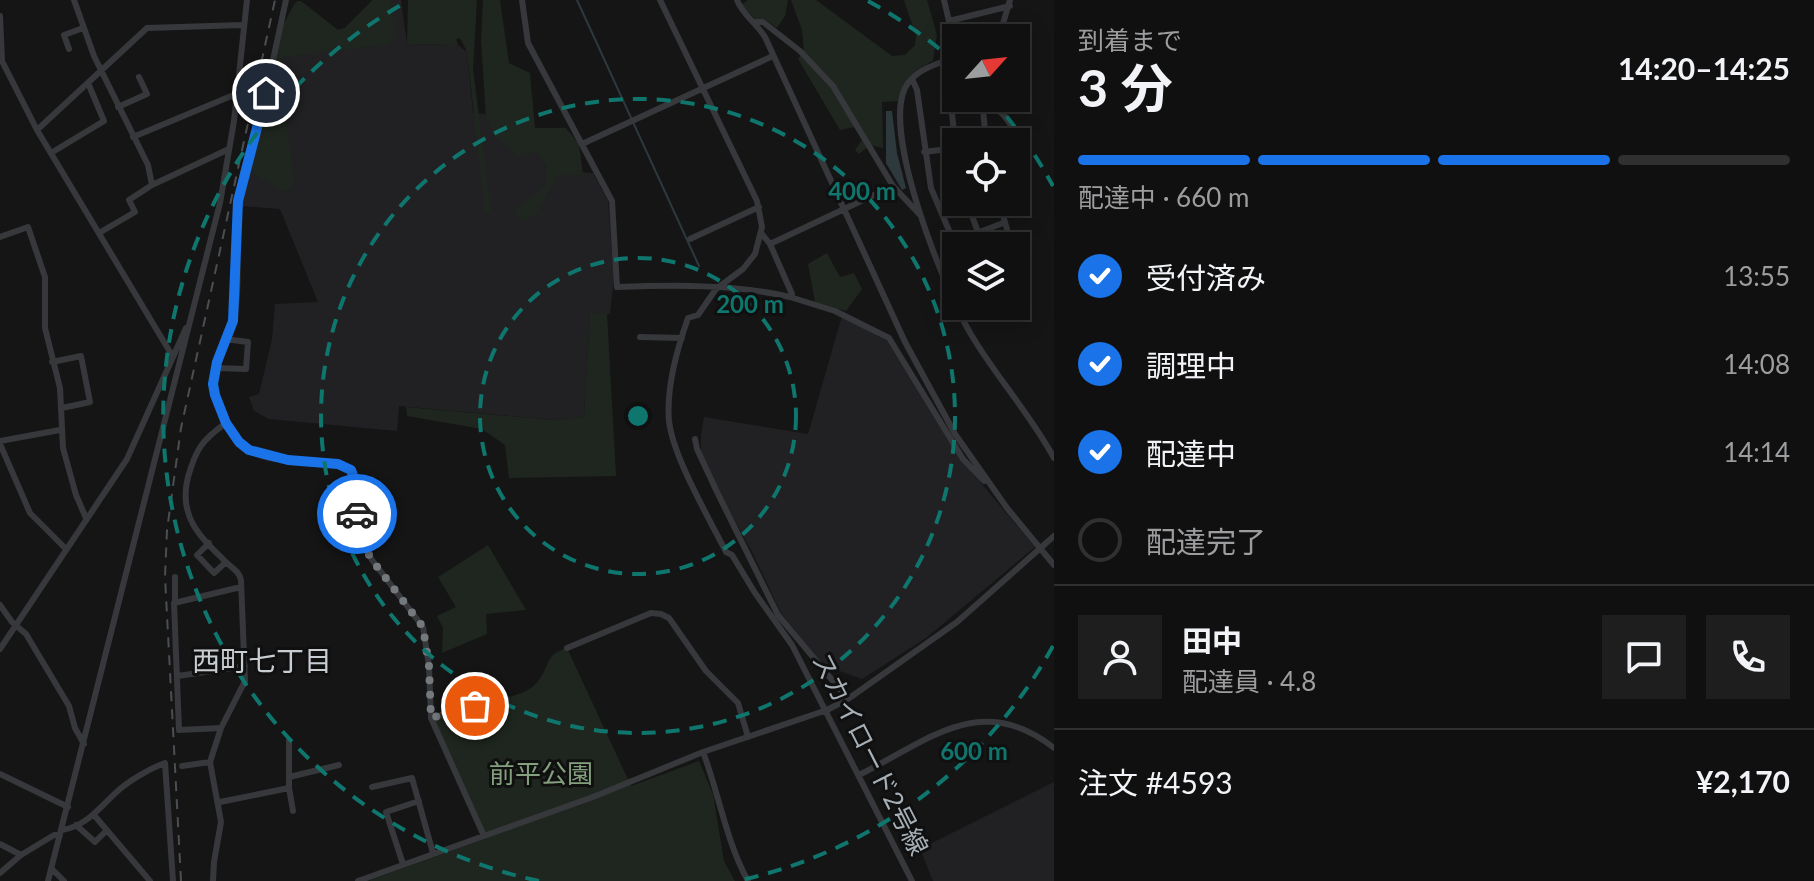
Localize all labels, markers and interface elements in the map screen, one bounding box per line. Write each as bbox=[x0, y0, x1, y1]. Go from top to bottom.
north arrow bbox=[942, 24, 1030, 112]
map controls bbox=[942, 24, 1030, 320]
text: 到着まで bbox=[1078, 24, 1182, 56]
text: 14:20–14:25 bbox=[1618, 50, 1790, 86]
text: 3 分 bbox=[1078, 56, 1173, 118]
pin bbox=[232, 59, 300, 127]
icon: home bbox=[244, 71, 288, 115]
button: locate bbox=[942, 128, 1030, 216]
text: 400 m bbox=[828, 176, 896, 205]
text: 配達中 · 660 m bbox=[1078, 181, 1249, 213]
button: layers bbox=[942, 232, 1030, 320]
icon: check bbox=[1078, 254, 1122, 298]
text: 受付済み bbox=[1146, 259, 1266, 295]
text: 13:55 bbox=[1723, 260, 1790, 292]
text: 200 m bbox=[716, 289, 784, 318]
icon: check bbox=[1078, 342, 1122, 386]
text: 調理中 bbox=[1146, 347, 1236, 383]
text: 14:08 bbox=[1723, 348, 1790, 380]
centre of rings bbox=[624, 402, 652, 430]
icon: check bbox=[1078, 430, 1122, 474]
text: 配達中 bbox=[1146, 435, 1236, 471]
text: 14:14 bbox=[1723, 436, 1790, 468]
courier bbox=[317, 474, 397, 554]
icon: car bbox=[335, 492, 379, 536]
text: 配達完了 bbox=[1146, 523, 1266, 559]
button: person bbox=[1078, 615, 1162, 699]
button: chat bbox=[1602, 615, 1686, 699]
button: phone bbox=[1706, 615, 1790, 699]
text: 田中 bbox=[1182, 622, 1242, 658]
district label: 西町七丁目 bbox=[192, 643, 332, 677]
street label: スカイロード2号線 bbox=[806, 647, 936, 860]
text: 配達員 · 4.8 bbox=[1182, 665, 1316, 697]
pin bbox=[441, 672, 509, 740]
icon: bag bbox=[453, 684, 497, 728]
text: 600 m bbox=[940, 736, 1008, 765]
park label: 前平公園 bbox=[489, 757, 593, 789]
text: ¥2,170 bbox=[1696, 763, 1790, 799]
text: 注文 #4593 bbox=[1078, 764, 1233, 800]

